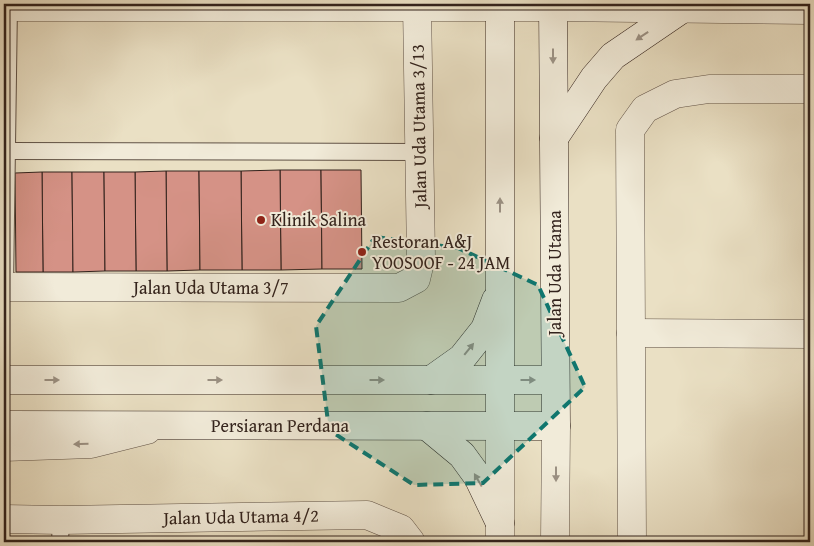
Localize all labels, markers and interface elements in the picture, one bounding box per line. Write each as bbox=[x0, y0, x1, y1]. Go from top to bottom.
one-way arrow bbox=[635, 32, 648, 41]
street label: Jalan Uda Utama 3/13 bbox=[404, 44, 433, 210]
one-way arrow bbox=[549, 48, 557, 64]
one-way arrow bbox=[496, 196, 504, 212]
place label: Klinik Salina bbox=[271, 206, 367, 233]
street label: Jalan Uda Utama bbox=[541, 210, 568, 338]
marker: Klinik Salina bbox=[255, 214, 267, 226]
place label: Restoran A&J YOOSOOF - 24 JAM bbox=[372, 228, 510, 276]
marker: Restoran A&J YOOSOOF - 24 JAM bbox=[356, 246, 368, 258]
street label: Jalan Uda Utama 3/7 bbox=[131, 274, 289, 301]
one-way arrow bbox=[463, 343, 474, 356]
one-way arrow bbox=[45, 376, 61, 384]
one-way arrow bbox=[207, 376, 223, 384]
one-way arrow bbox=[370, 376, 386, 384]
one-way arrow bbox=[520, 376, 536, 384]
street label: Persiaran Perdana bbox=[211, 412, 350, 439]
one-way arrow bbox=[73, 441, 89, 449]
one-way arrow bbox=[552, 467, 560, 483]
one-way arrow bbox=[474, 473, 483, 486]
street label: Jalan Uda Utama 4/2 bbox=[161, 502, 319, 531]

